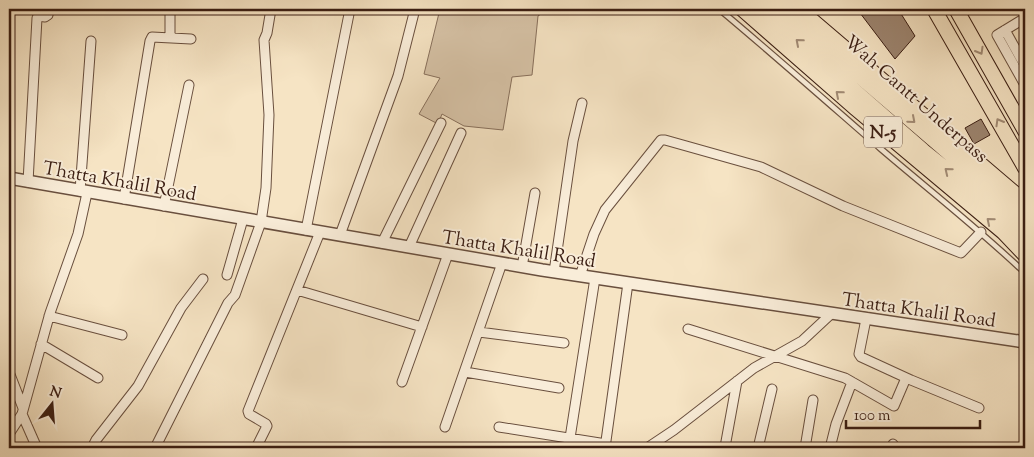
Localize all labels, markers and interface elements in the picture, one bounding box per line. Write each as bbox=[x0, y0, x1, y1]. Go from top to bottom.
street label: Wah Cantt Underpass bbox=[837, 30, 993, 170]
one-way arrow bbox=[795, 39, 804, 48]
one-way arrow bbox=[974, 46, 984, 55]
one-way arrow bbox=[835, 91, 844, 100]
one-way arrow bbox=[906, 114, 915, 123]
road number: N-5 bbox=[864, 116, 902, 148]
one-way arrow bbox=[995, 118, 1005, 127]
street label: Thatta Khalil Road bbox=[41, 156, 199, 209]
one-way arrow bbox=[945, 168, 954, 177]
one-way arrow bbox=[987, 218, 996, 227]
street label: Thatta Khalil Road bbox=[440, 225, 598, 276]
street label: Thatta Khalil Road bbox=[840, 287, 998, 336]
north arrow bbox=[28, 380, 78, 430]
text: N bbox=[47, 382, 63, 405]
scale bar bbox=[846, 397, 980, 429]
text: 100 m bbox=[854, 406, 891, 427]

